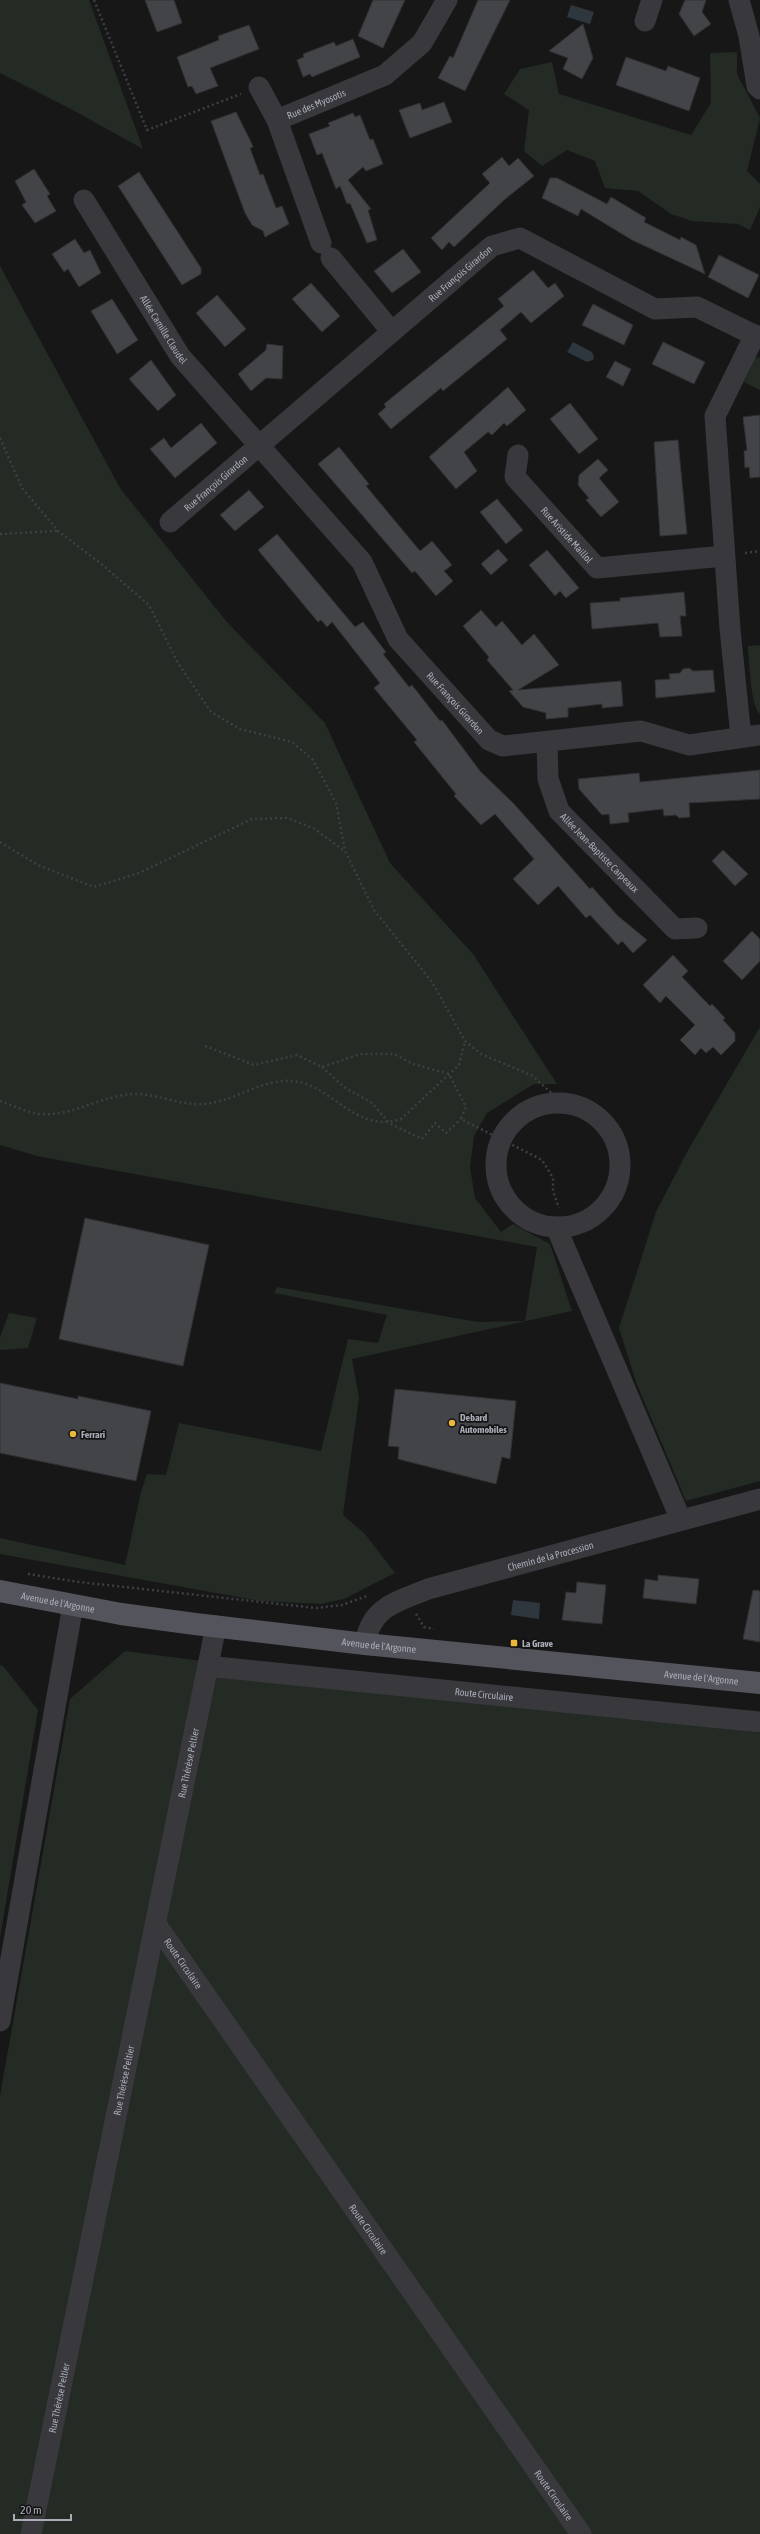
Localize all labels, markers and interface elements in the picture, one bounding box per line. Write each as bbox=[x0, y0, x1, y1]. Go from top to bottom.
street label: Rue des Myosotis bbox=[285, 86, 347, 121]
street label: Rue François Girardon bbox=[426, 243, 494, 304]
street label: Allée Camille Claudel bbox=[138, 293, 190, 366]
street label: Rue François Girardon bbox=[182, 453, 250, 513]
street label: Rue Aristide Maillol bbox=[539, 505, 595, 565]
street label: Rue François Girardon bbox=[425, 670, 486, 736]
street label: Allée Jean-Baptiste Carpeaux bbox=[558, 811, 641, 894]
place label: Debard Automobiles bbox=[459, 1412, 507, 1435]
marker: Debard Automobiles bbox=[447, 1418, 457, 1428]
marker: Ferrari bbox=[68, 1429, 78, 1439]
place label: Ferrari bbox=[81, 1429, 105, 1440]
street label: Chemin de la Procession bbox=[506, 1539, 595, 1573]
street label: Avenue de l'Argonne bbox=[20, 1590, 96, 1614]
street label: Avenue de l'Argonne bbox=[341, 1636, 417, 1655]
marker: La Grave bbox=[509, 1638, 519, 1648]
place label: La Grave bbox=[522, 1638, 554, 1649]
street label: Avenue de l'Argonne bbox=[664, 1668, 740, 1686]
street label: Route Circulaire bbox=[454, 1686, 514, 1703]
street label: Rue Thérèse Peltier bbox=[176, 1726, 201, 1799]
street label: Route Circulaire bbox=[162, 1936, 205, 1991]
street label: Rue Thérèse Peltier bbox=[111, 2043, 136, 2116]
street label: Route Circulaire bbox=[347, 2202, 390, 2257]
street label: Rue Thérèse Peltier bbox=[46, 2361, 71, 2434]
street label: Route Circulaire bbox=[533, 2468, 575, 2523]
scale bar bbox=[14, 2496, 71, 2522]
text: 20 m bbox=[20, 2503, 42, 2517]

